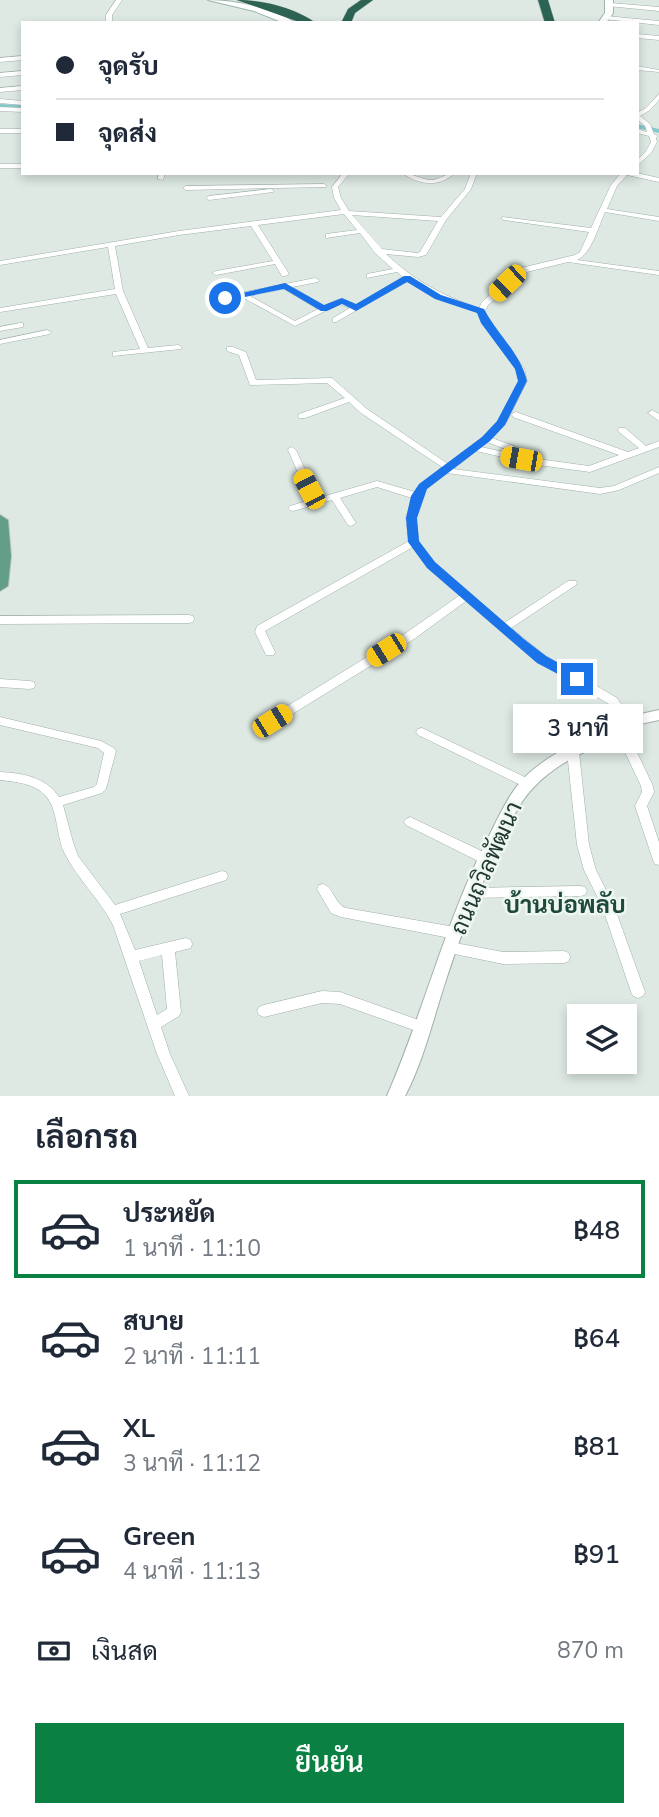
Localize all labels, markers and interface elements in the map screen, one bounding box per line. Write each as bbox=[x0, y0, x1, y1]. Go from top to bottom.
text: จุดรับ bbox=[98, 49, 159, 84]
text: จุดส่ง bbox=[98, 116, 157, 151]
car bbox=[485, 261, 530, 305]
route start bbox=[209, 282, 241, 314]
car bbox=[499, 445, 544, 473]
car bbox=[290, 466, 329, 512]
car bbox=[363, 630, 410, 670]
route end bbox=[561, 663, 593, 695]
car bbox=[249, 701, 296, 741]
callout: 3 นาที bbox=[512, 704, 642, 752]
text: 3 นาที bbox=[547, 713, 609, 744]
street label: ถนนถวิลพัฒนา bbox=[443, 797, 530, 940]
district label: บ้านบ่อพลับ bbox=[504, 889, 626, 921]
map controls bbox=[567, 1004, 637, 1074]
button: layers bbox=[567, 1004, 637, 1074]
text: เลือกรถ bbox=[35, 1116, 138, 1159]
text: ประหยัด bbox=[123, 1196, 216, 1231]
icon: car bbox=[39, 1198, 102, 1261]
text: ฿48 bbox=[573, 1213, 620, 1248]
text: 1 นาที · 11:10 bbox=[123, 1233, 261, 1264]
text: สบาย bbox=[123, 1304, 184, 1339]
icon: car bbox=[39, 1306, 102, 1369]
text: ฿64 bbox=[573, 1321, 620, 1356]
text: 2 นาที · 11:11 bbox=[123, 1341, 261, 1372]
text: XL bbox=[123, 1411, 155, 1446]
icon: car bbox=[39, 1414, 102, 1477]
text: ฿81 bbox=[573, 1429, 620, 1464]
text: 3 นาที · 11:12 bbox=[123, 1448, 261, 1479]
text: Green bbox=[123, 1519, 196, 1554]
icon: car bbox=[39, 1522, 102, 1585]
text: ฿91 bbox=[573, 1537, 620, 1572]
text: 4 นาที · 11:13 bbox=[123, 1556, 261, 1587]
icon: cash bbox=[35, 1632, 73, 1670]
text: เงินสด bbox=[91, 1634, 158, 1669]
text: 870 m bbox=[557, 1635, 624, 1666]
button: ยืนยัน bbox=[35, 1723, 624, 1803]

